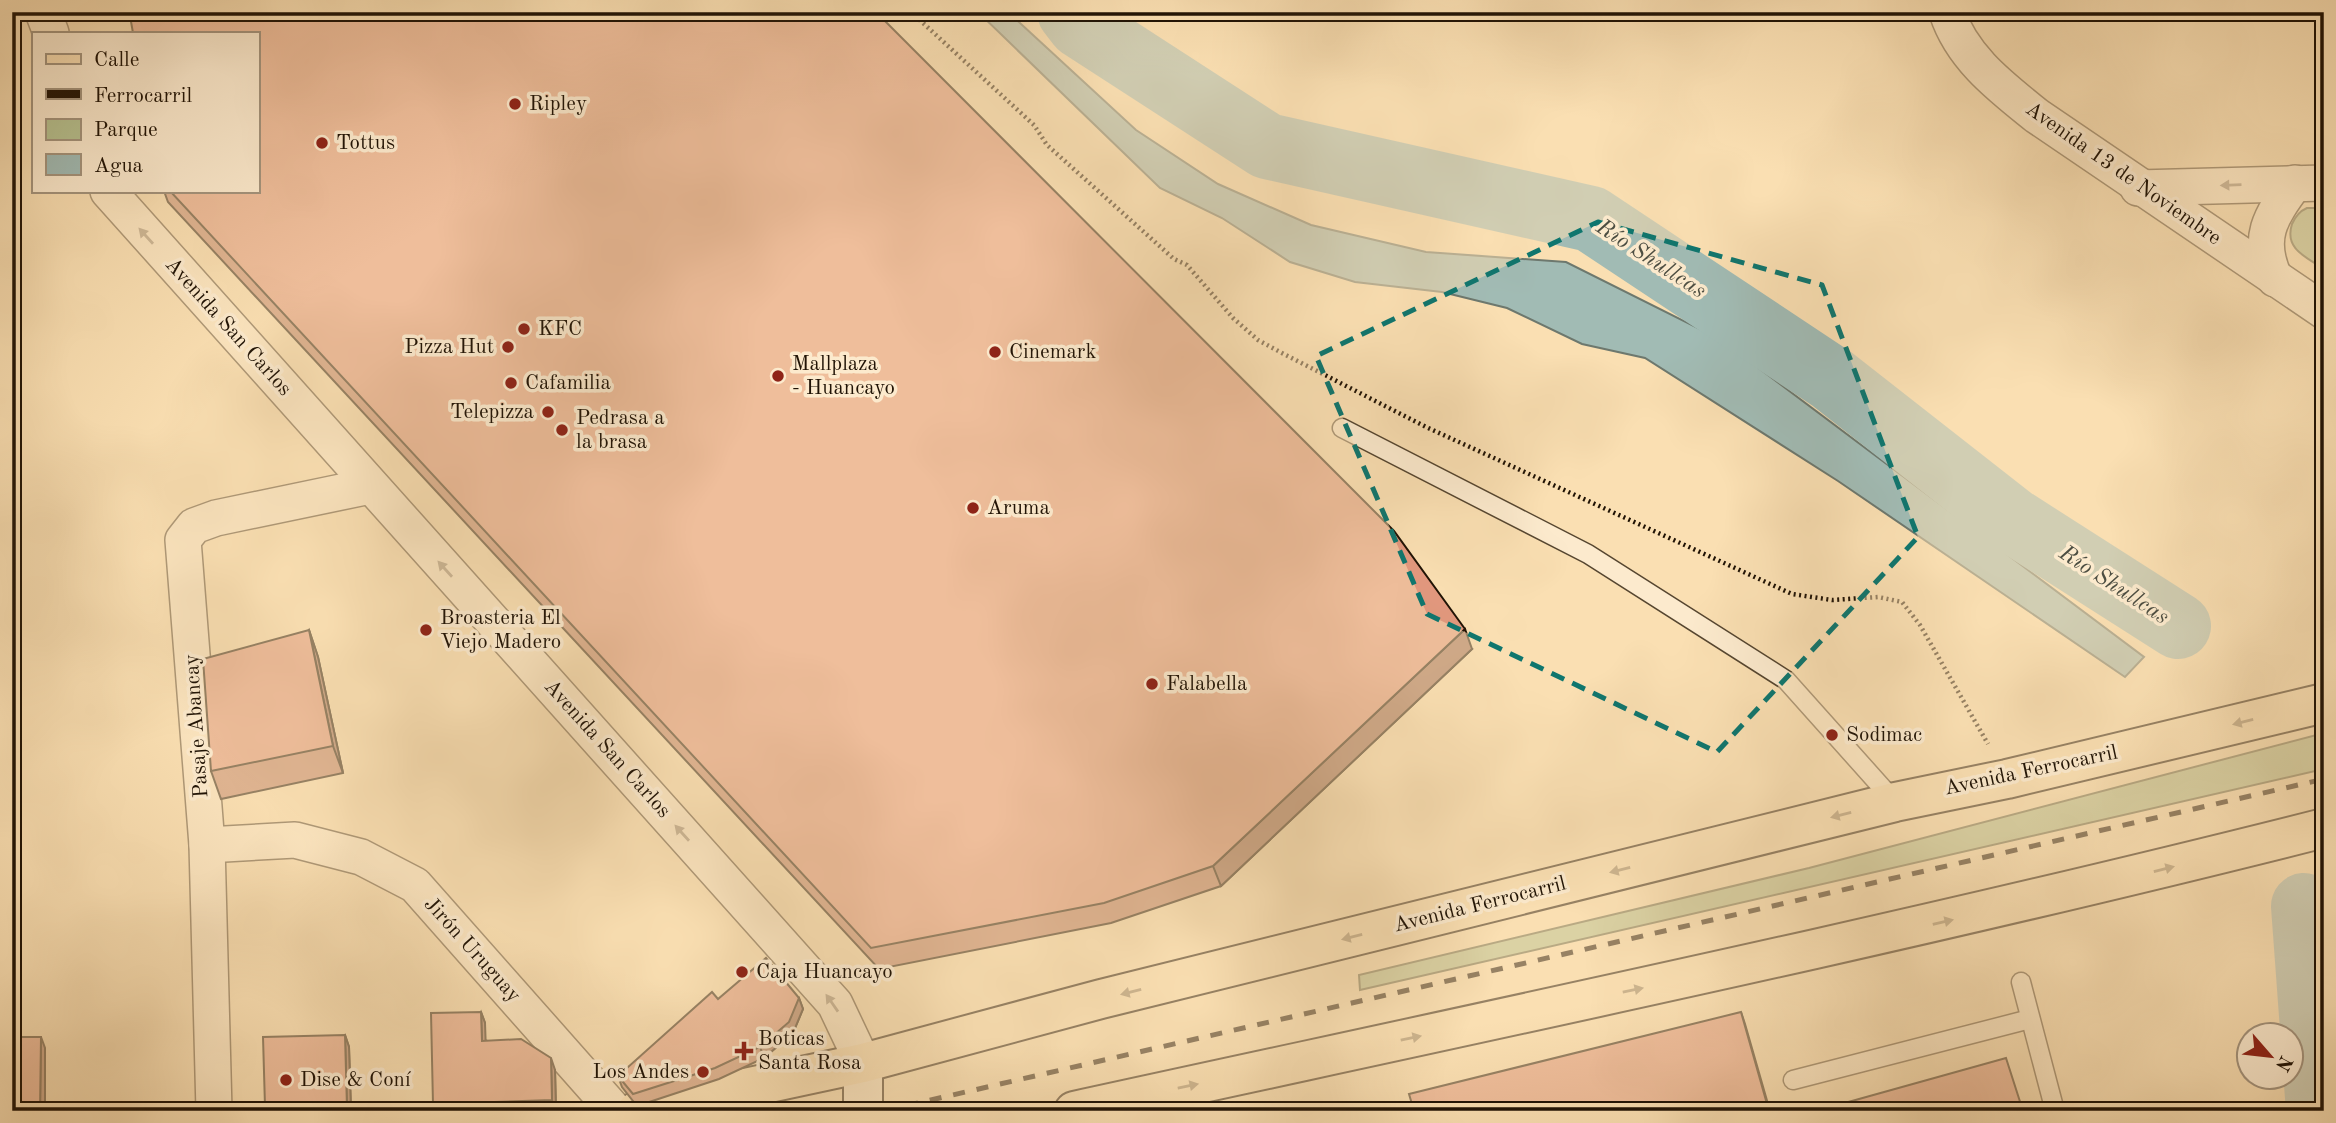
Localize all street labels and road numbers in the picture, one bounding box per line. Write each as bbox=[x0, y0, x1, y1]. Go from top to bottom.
street label: Avenida 13 de Noviembre bbox=[2021, 98, 2225, 250]
street label: Avenida San Carlos bbox=[161, 254, 295, 400]
street label: Pasaje Abancay bbox=[181, 653, 213, 799]
street label: Avenida San Carlos bbox=[540, 676, 674, 822]
street label: Avenida Ferrocarril bbox=[1942, 742, 2120, 800]
street label: Avenida Ferrocarril bbox=[1392, 873, 1569, 937]
street label: Jirón Uruguay bbox=[420, 893, 524, 1007]

